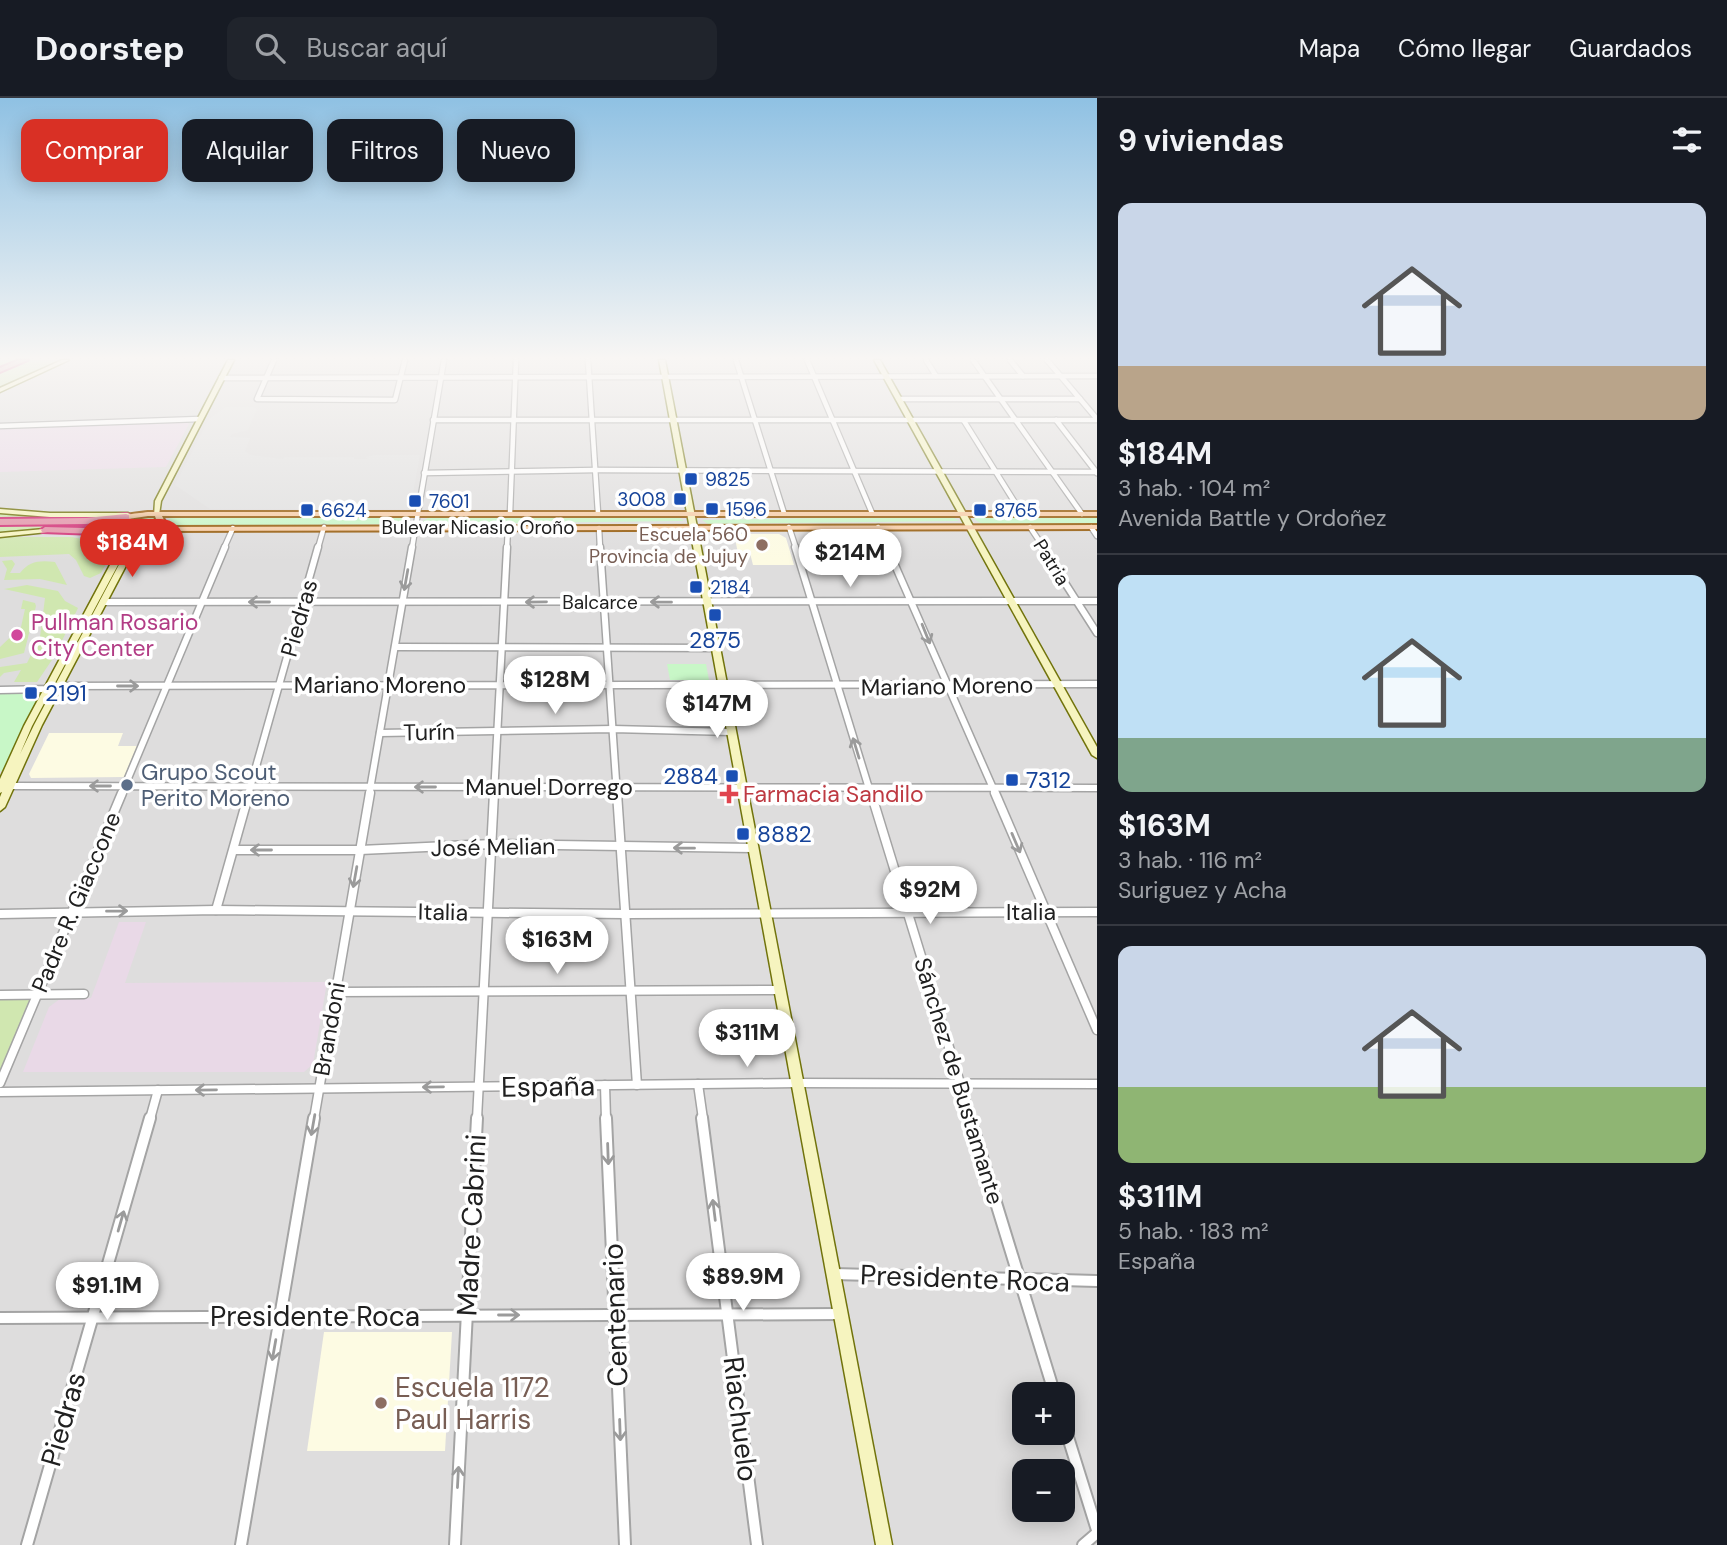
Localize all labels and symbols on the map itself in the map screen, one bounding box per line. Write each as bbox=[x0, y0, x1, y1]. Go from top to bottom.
place label: 9825 bbox=[705, 467, 750, 492]
marker: 9825 bbox=[683, 471, 699, 487]
place label: 3008 bbox=[617, 487, 666, 512]
place label: 7601 bbox=[429, 489, 470, 514]
marker: 3008 bbox=[672, 491, 688, 507]
marker: 7601 bbox=[407, 493, 423, 509]
place label: 1596 bbox=[726, 497, 767, 522]
place label: 6624 bbox=[321, 498, 367, 523]
place label: 8765 bbox=[994, 498, 1038, 523]
marker: 1596 bbox=[704, 501, 720, 517]
marker: 6624 bbox=[299, 502, 315, 518]
marker: 8765 bbox=[972, 502, 988, 518]
street label: Bulevar Nicasio Oroño bbox=[381, 515, 575, 540]
pin: $184M bbox=[83, 519, 181, 579]
place label: Escuela 560 Provincia de Jujuy bbox=[589, 522, 748, 569]
pin: $214M bbox=[801, 530, 899, 589]
street label: Patria bbox=[1028, 534, 1075, 590]
marker: Escuela 560 Provincia de Jujuy bbox=[754, 537, 770, 553]
one-way arrow bbox=[399, 568, 412, 591]
place label: 2184 bbox=[710, 575, 750, 600]
street label: Piedras bbox=[274, 576, 324, 660]
marker: 2184 bbox=[688, 579, 704, 595]
street label: Balcarce bbox=[562, 590, 638, 615]
one-way arrow bbox=[248, 595, 271, 609]
one-way arrow bbox=[524, 595, 547, 609]
one-way arrow bbox=[650, 595, 673, 609]
place label: Pullman Rosario City Center bbox=[31, 607, 198, 663]
marker: 2875 bbox=[707, 607, 723, 623]
one-way arrow bbox=[921, 623, 934, 644]
place label: 2875 bbox=[689, 625, 741, 655]
marker: Pullman Rosario City Center bbox=[9, 627, 25, 643]
pin: $128M bbox=[506, 656, 604, 716]
street label: Mariano Moreno bbox=[861, 669, 1033, 703]
street label: Mariano Moreno bbox=[294, 670, 466, 700]
place label: 2191 bbox=[45, 678, 87, 708]
one-way arrow bbox=[116, 679, 139, 693]
pin: $147M bbox=[668, 680, 766, 740]
marker: 2191 bbox=[23, 685, 39, 701]
street label: Turín bbox=[403, 717, 455, 747]
one-way arrow bbox=[848, 737, 861, 759]
place label: Grupo Scout Perito Moreno bbox=[141, 757, 290, 813]
place label: 2884 bbox=[663, 761, 718, 791]
place label: 7312 bbox=[1026, 765, 1071, 795]
marker: 2884 bbox=[724, 768, 740, 784]
street label: Manuel Dorrego bbox=[465, 772, 633, 802]
marker: 7312 bbox=[1004, 772, 1020, 788]
marker: Grupo Scout Perito Moreno bbox=[119, 777, 135, 793]
one-way arrow bbox=[88, 779, 111, 793]
place label: Farmacia Sandilo bbox=[743, 779, 924, 809]
one-way arrow bbox=[414, 780, 437, 794]
marker: Farmacia Sandilo bbox=[721, 786, 737, 802]
street label: Padre R. Giaccone bbox=[24, 807, 128, 997]
place label: 8882 bbox=[757, 819, 812, 849]
marker: 8882 bbox=[735, 826, 751, 842]
street label: José Melian bbox=[430, 831, 556, 863]
one-way arrow bbox=[1010, 832, 1023, 853]
one-way arrow bbox=[673, 841, 696, 855]
one-way arrow bbox=[249, 843, 272, 857]
one-way arrow bbox=[348, 865, 361, 888]
pin: $92M bbox=[889, 866, 971, 926]
street label: Italia bbox=[418, 897, 468, 927]
street label: Italia bbox=[1006, 897, 1056, 927]
one-way arrow bbox=[105, 904, 128, 918]
pin: $163M bbox=[508, 916, 606, 976]
street label: Sánchez de Bustamante bbox=[907, 954, 1011, 1208]
street label: Brandoni bbox=[306, 980, 352, 1078]
pin: $311M bbox=[698, 1010, 796, 1069]
street label: España bbox=[501, 1067, 595, 1106]
one-way arrow bbox=[422, 1080, 445, 1094]
one-way arrow bbox=[195, 1083, 218, 1097]
one-way arrow bbox=[306, 1113, 319, 1136]
street label: Madre Cabrini bbox=[448, 1133, 495, 1317]
one-way arrow bbox=[601, 1142, 614, 1165]
one-way arrow bbox=[707, 1199, 720, 1222]
one-way arrow bbox=[115, 1210, 128, 1232]
street label: Centenario bbox=[595, 1243, 636, 1387]
pin: $89.9M bbox=[686, 1254, 800, 1313]
street label: Presidente Roca bbox=[859, 1256, 1071, 1301]
pin: $91.1M bbox=[50, 1262, 164, 1322]
street label: Presidente Roca bbox=[210, 1298, 420, 1335]
one-way arrow bbox=[497, 1308, 520, 1322]
one-way arrow bbox=[267, 1338, 280, 1360]
street label: Riachuelo bbox=[714, 1355, 767, 1484]
street label: Piedras bbox=[32, 1368, 95, 1470]
place label: Escuela 1172 Paul Harris bbox=[395, 1369, 550, 1438]
marker: Escuela 1172 Paul Harris bbox=[373, 1395, 389, 1411]
one-way arrow bbox=[613, 1418, 626, 1441]
one-way arrow bbox=[452, 1466, 465, 1489]

